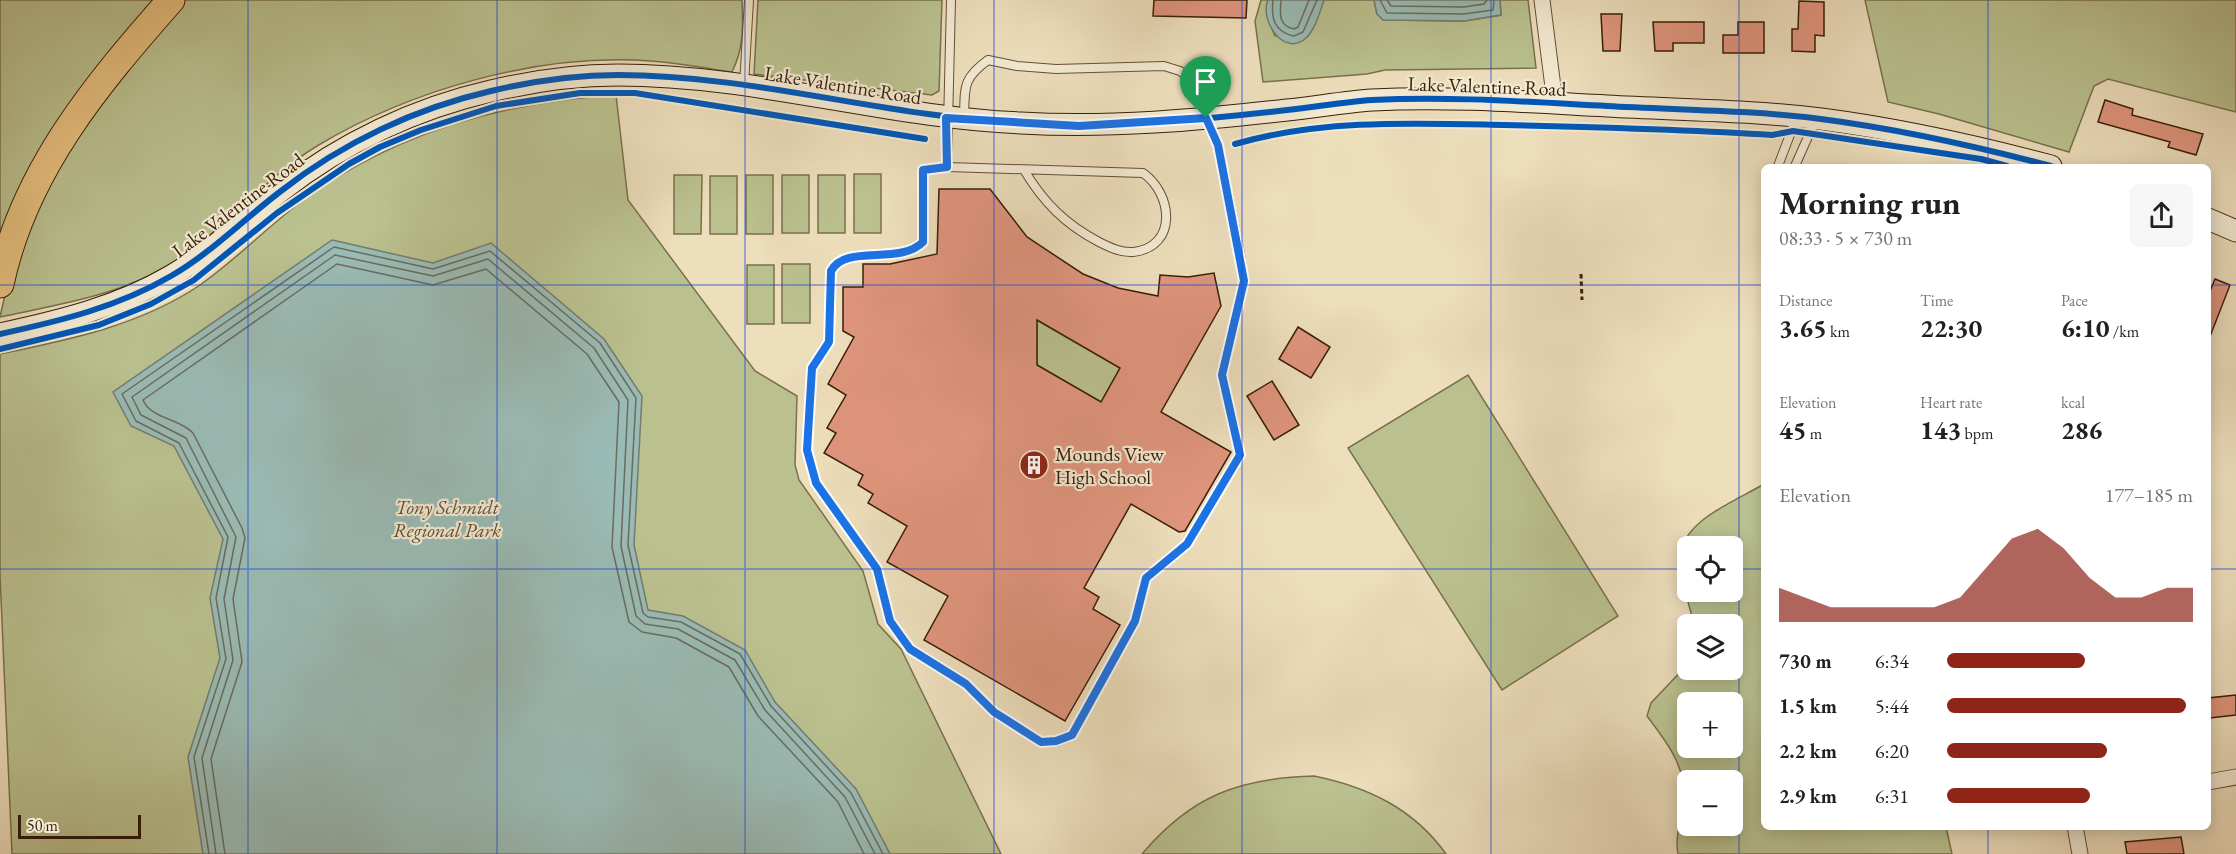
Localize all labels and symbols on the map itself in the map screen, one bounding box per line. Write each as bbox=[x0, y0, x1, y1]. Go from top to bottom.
pin bbox=[1180, 56, 1231, 118]
street label: Lake Valentine Road bbox=[763, 60, 924, 110]
street label: Lake Valentine Road bbox=[1407, 70, 1568, 102]
street label: Lake Valentine Road bbox=[167, 146, 310, 263]
place label: Mounds View High School bbox=[1055, 441, 1164, 490]
building icon: Mounds View High School bbox=[1018, 449, 1050, 481]
park label: Tony Schmidt Regional Park bbox=[393, 494, 501, 543]
scale bar bbox=[18, 812, 141, 840]

